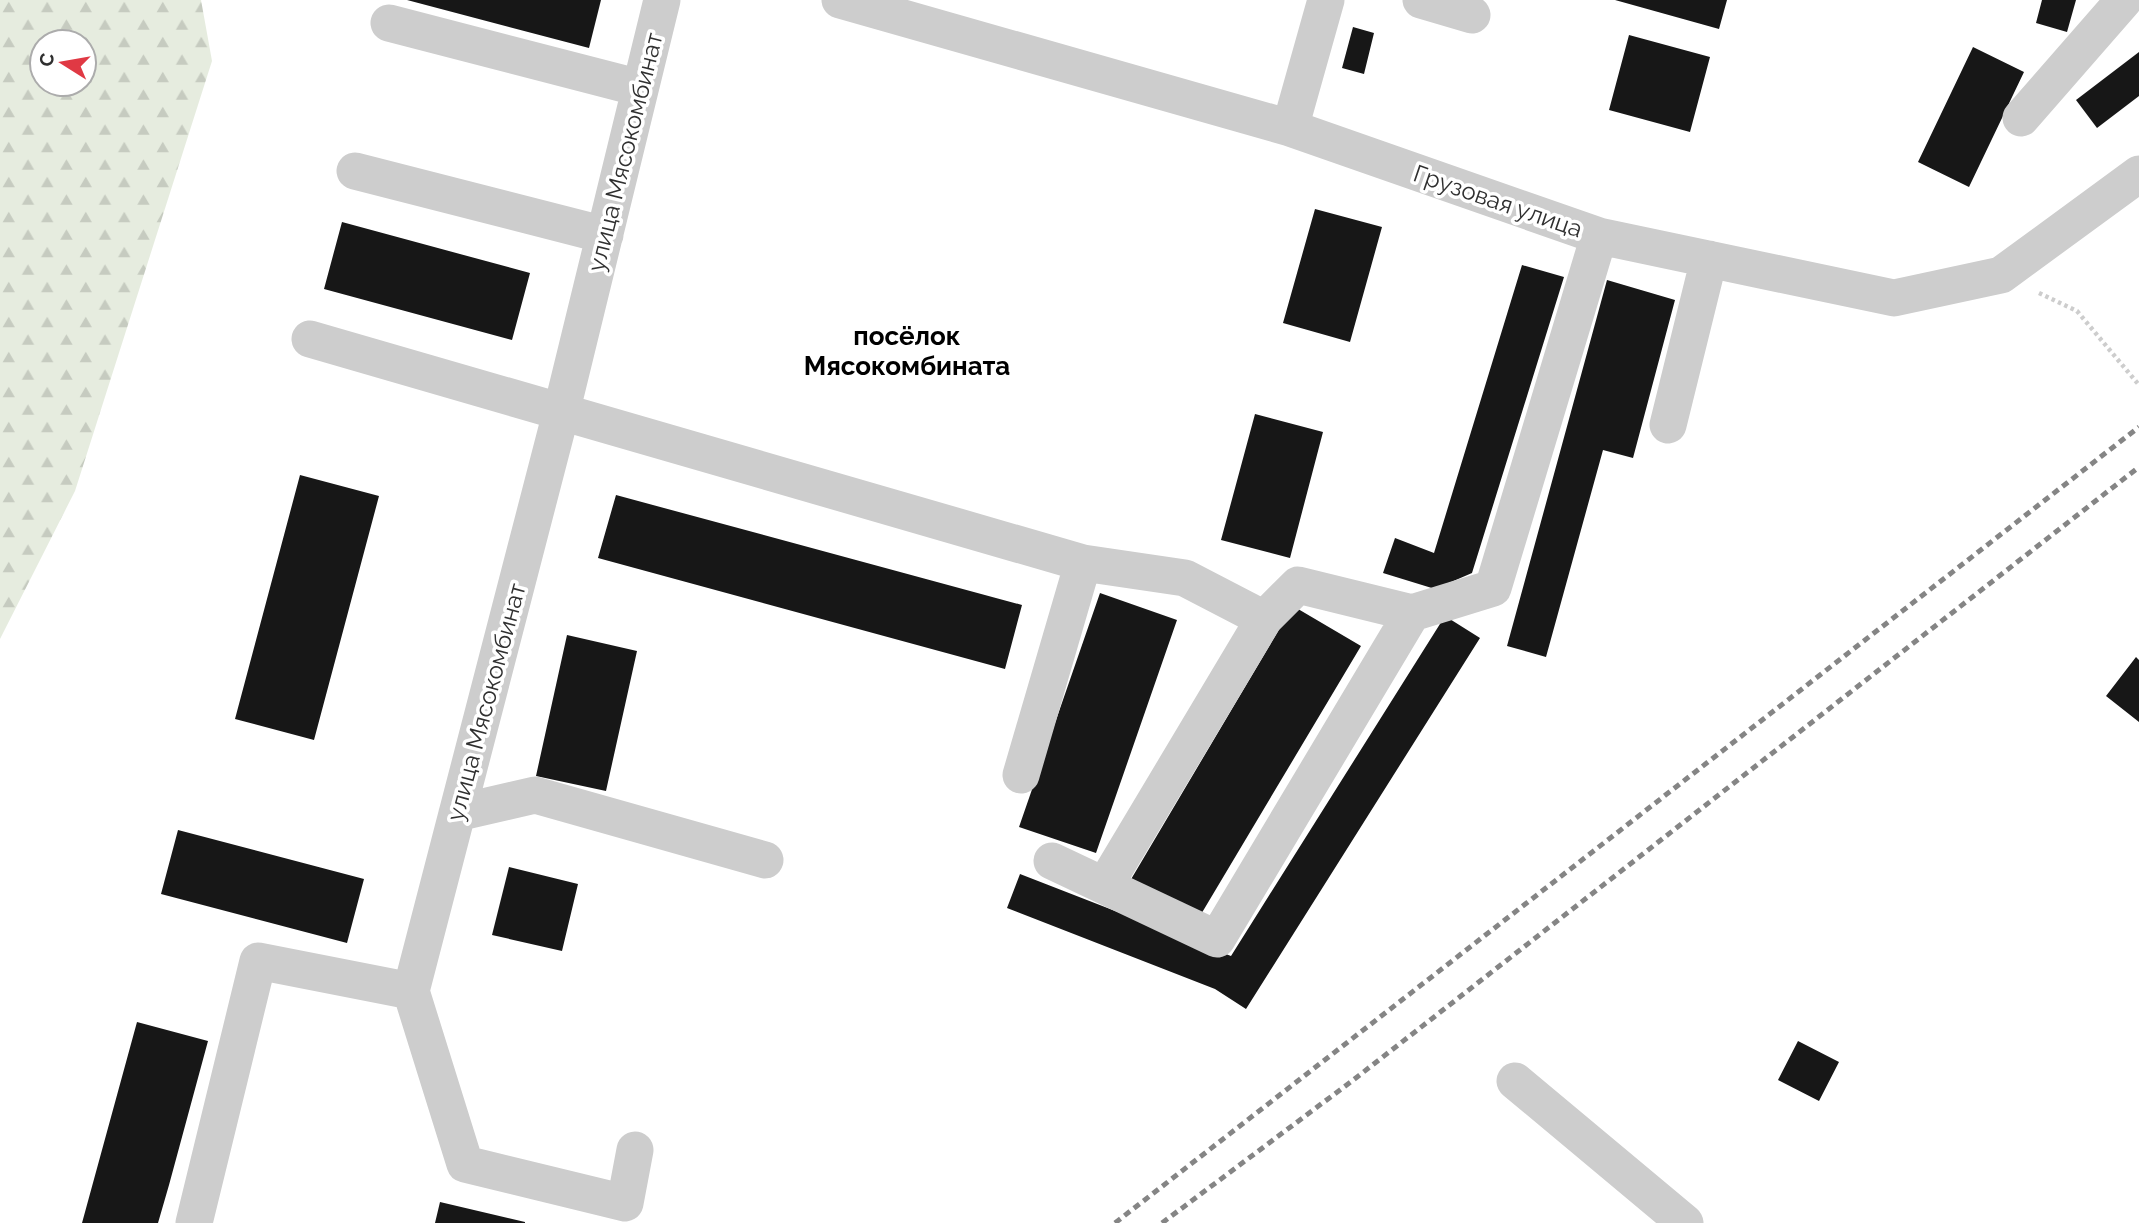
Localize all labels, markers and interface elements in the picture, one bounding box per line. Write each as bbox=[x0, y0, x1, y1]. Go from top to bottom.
north arrow bbox=[28, 28, 98, 98]
street label: улица Мясокомбинат bbox=[581, 29, 669, 274]
text: С bbox=[34, 51, 58, 68]
street label: Грузовая улица bbox=[1410, 159, 1586, 243]
district label: посёлок Мясокомбината bbox=[804, 321, 1010, 381]
street label: улица Мясокомбинат bbox=[440, 579, 532, 824]

